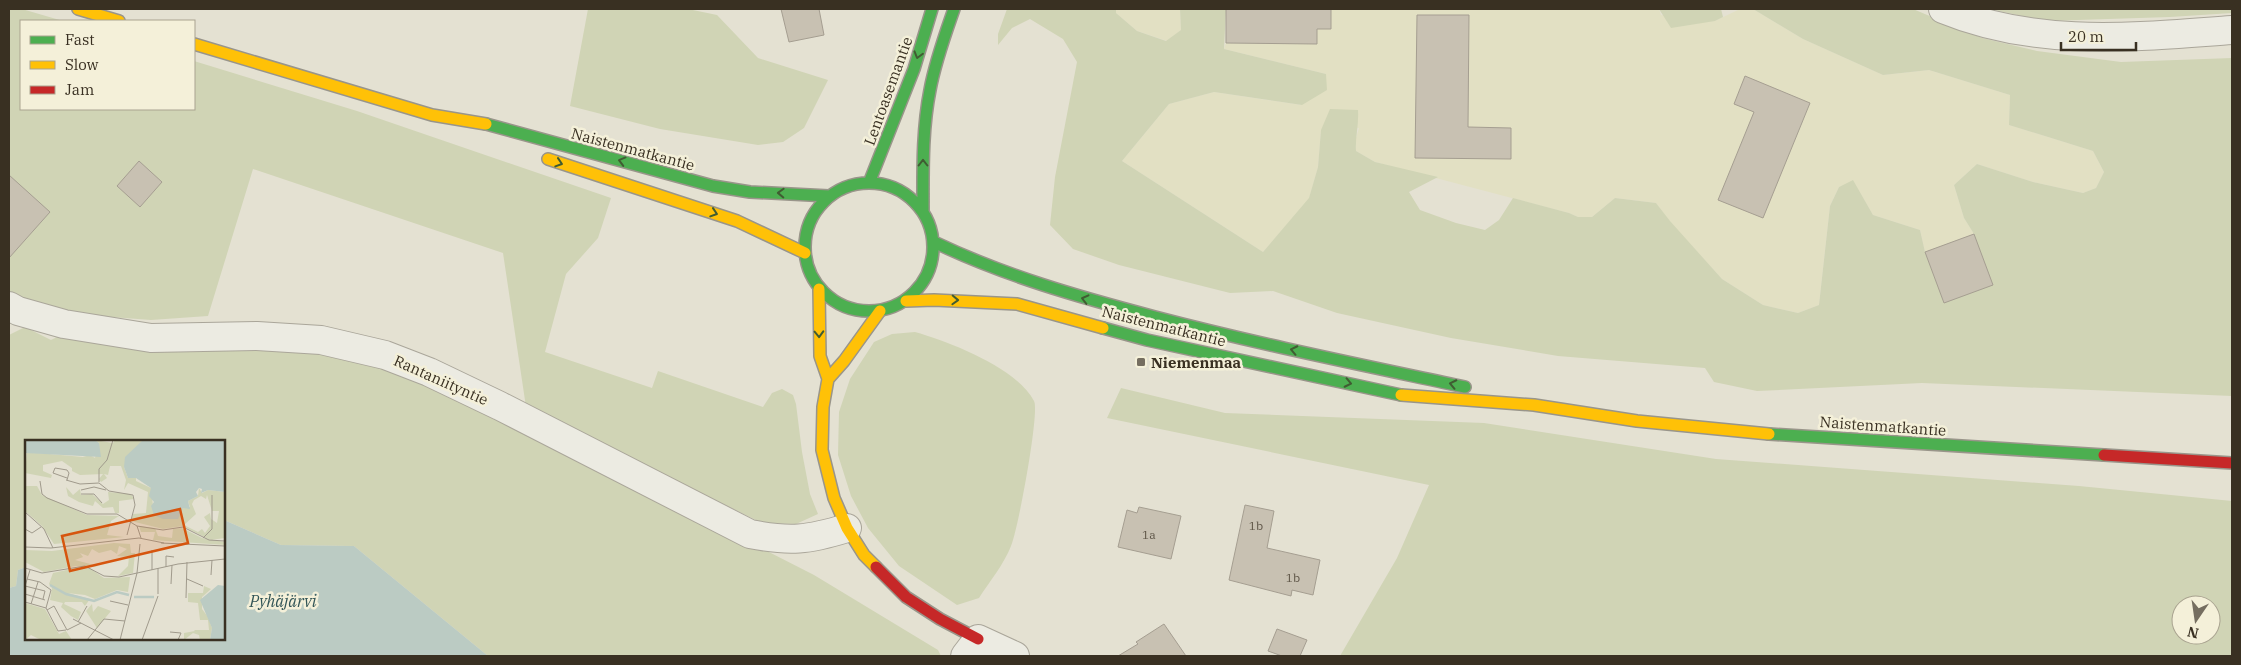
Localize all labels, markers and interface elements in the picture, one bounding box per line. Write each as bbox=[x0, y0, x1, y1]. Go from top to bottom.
legend bbox=[20, 20, 195, 110]
scale bar bbox=[2061, 20, 2136, 52]
text: 20 m bbox=[2068, 27, 2104, 46]
text: Fast bbox=[65, 30, 95, 49]
street label: Lentoasemantie bbox=[860, 34, 916, 148]
one-way arrow bbox=[913, 51, 923, 59]
text: Slow bbox=[65, 55, 99, 74]
text: Jam bbox=[65, 80, 94, 99]
street label: Naistenmatkantie bbox=[569, 123, 697, 175]
one-way arrow bbox=[555, 157, 563, 167]
one-way arrow bbox=[618, 157, 627, 167]
one-way arrow bbox=[918, 159, 928, 167]
one-way arrow bbox=[776, 188, 784, 199]
one-way arrow bbox=[709, 208, 718, 218]
one-way arrow bbox=[1080, 294, 1089, 305]
one-way arrow bbox=[951, 295, 959, 306]
street label: Naistenmatkantie bbox=[1100, 301, 1228, 351]
one-way arrow bbox=[813, 331, 824, 339]
one-way arrow bbox=[1289, 345, 1298, 356]
street label: Rantaniityntie bbox=[391, 351, 491, 409]
place label: Niemenmaa bbox=[1151, 353, 1241, 372]
marker: Niemenmaa bbox=[1135, 356, 1147, 368]
one-way arrow bbox=[1344, 377, 1353, 388]
one-way arrow bbox=[1448, 379, 1457, 390]
street label: Naistenmatkantie bbox=[1819, 412, 1947, 440]
inset map bbox=[25, 440, 225, 640]
house number: 1b bbox=[1249, 518, 1263, 533]
house number: 1a bbox=[1142, 527, 1156, 542]
house number: 1b bbox=[1286, 570, 1300, 585]
water label: Pyhäjärvi bbox=[249, 591, 317, 611]
north arrow bbox=[2171, 595, 2221, 645]
text: N bbox=[2186, 623, 2200, 643]

